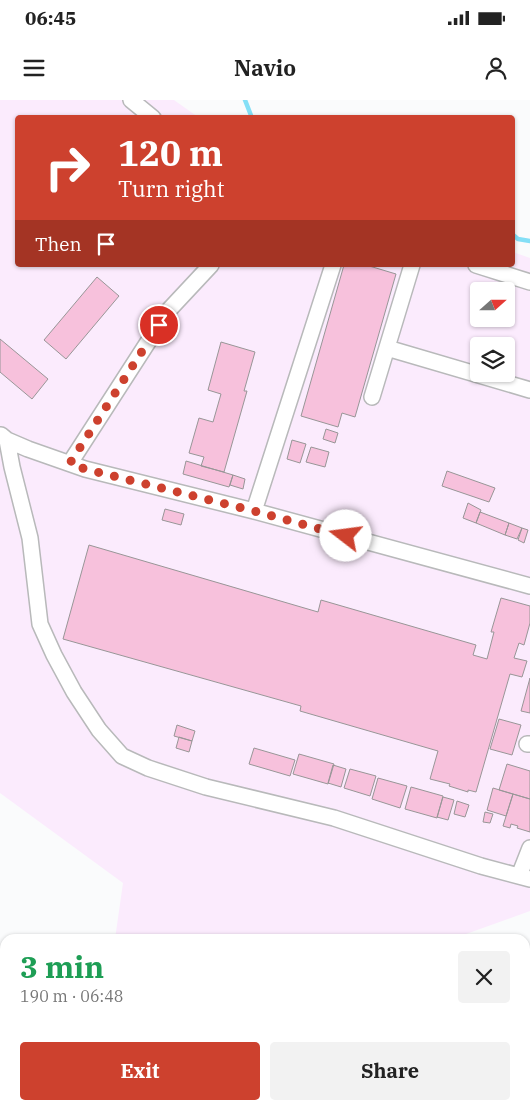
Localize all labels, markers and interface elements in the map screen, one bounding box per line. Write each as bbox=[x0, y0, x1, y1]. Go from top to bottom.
text: 06:45 bbox=[25, 6, 76, 30]
text: Navio bbox=[234, 53, 296, 82]
icon: menu bbox=[20, 54, 48, 82]
icon: person bbox=[482, 54, 510, 82]
text: 120 m bbox=[118, 130, 223, 176]
icon: right bbox=[35, 135, 100, 200]
text: Turn right bbox=[118, 174, 225, 203]
icon: arrive bbox=[92, 230, 120, 258]
text: Then bbox=[35, 232, 82, 256]
north arrow bbox=[470, 282, 515, 328]
map controls bbox=[470, 282, 515, 382]
pin bbox=[138, 304, 180, 346]
icon: arrive bbox=[145, 311, 173, 339]
button: layers bbox=[470, 337, 515, 382]
position arrow bbox=[319, 509, 371, 561]
text: 3 min bbox=[20, 947, 104, 986]
button: close bbox=[458, 951, 510, 1003]
text: 190 m · 06:48 bbox=[20, 986, 123, 1006]
button: Exit bbox=[20, 1042, 260, 1100]
button: Share bbox=[270, 1042, 510, 1100]

